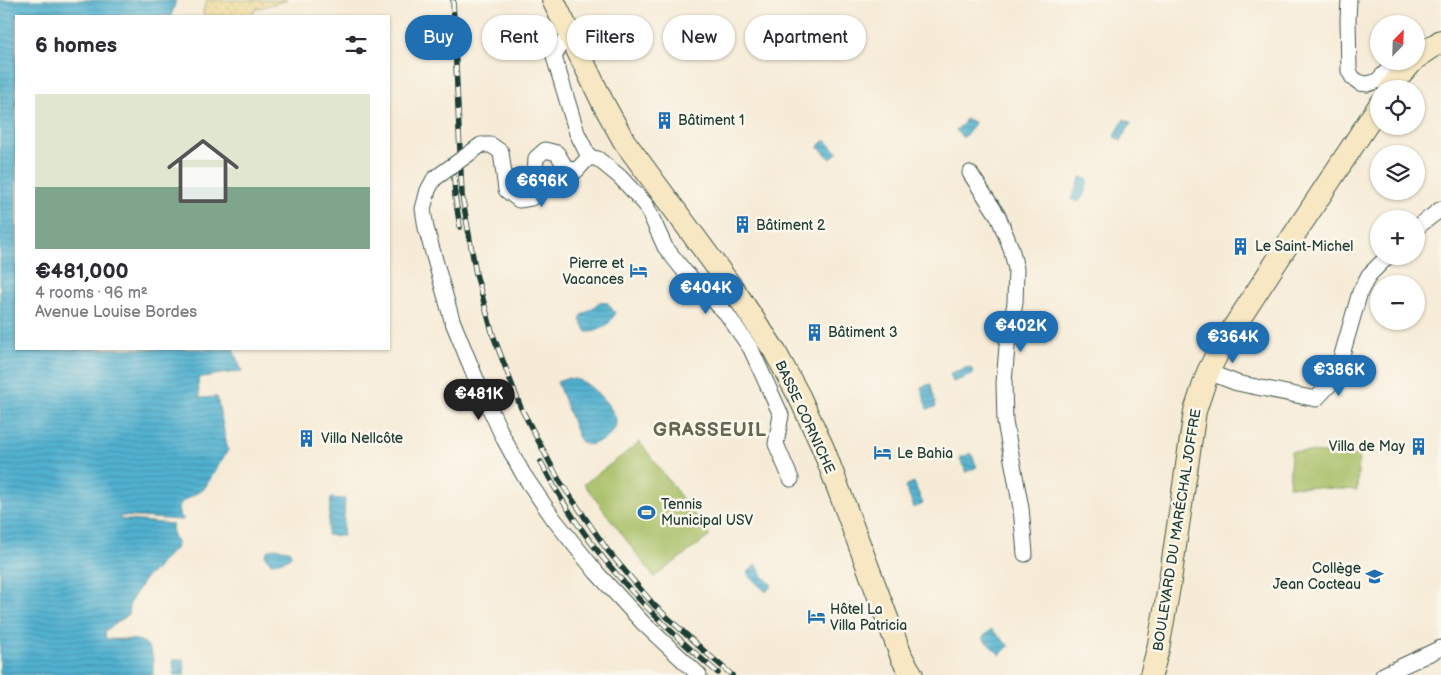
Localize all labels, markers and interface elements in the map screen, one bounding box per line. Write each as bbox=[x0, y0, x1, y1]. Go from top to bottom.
chip: Buy bbox=[405, 15, 472, 60]
chip: Rent bbox=[482, 15, 557, 60]
chip: Filters bbox=[567, 15, 653, 60]
chip: New bbox=[663, 15, 735, 60]
chip: Apartment bbox=[745, 15, 866, 60]
north arrow bbox=[1370, 15, 1425, 70]
map controls bbox=[1370, 15, 1425, 330]
icon: filters bbox=[342, 31, 370, 59]
text: 6 homes bbox=[35, 33, 117, 58]
button: locate bbox=[1370, 80, 1425, 135]
building icon: Bâtiment 1 bbox=[654, 110, 674, 130]
place label: Bâtiment 1 bbox=[678, 112, 744, 129]
icon: home bbox=[158, 126, 248, 216]
button: layers bbox=[1370, 145, 1425, 200]
pin: €696K bbox=[507, 166, 577, 208]
text: €696K bbox=[516, 172, 568, 191]
button: + bbox=[1370, 210, 1425, 265]
building icon: Bâtiment 2 bbox=[732, 215, 752, 235]
place label: Bâtiment 2 bbox=[756, 217, 826, 234]
building icon: Le Saint-Michel bbox=[1231, 236, 1251, 256]
place label: Le Saint-Michel bbox=[1255, 238, 1353, 255]
place label: Pierre et Vacances bbox=[563, 255, 625, 288]
text: €481,000 bbox=[35, 259, 129, 284]
hotel icon: Pierre et Vacances bbox=[628, 261, 648, 281]
pin: €404K bbox=[671, 272, 741, 315]
button: − bbox=[1370, 275, 1425, 330]
text: €404K bbox=[680, 279, 732, 298]
text: 4 rooms · 96 m² bbox=[35, 284, 148, 303]
text: Avenue Louise Bordes bbox=[35, 303, 197, 322]
pin: €402K bbox=[986, 310, 1056, 353]
text: €402K bbox=[995, 317, 1047, 336]
building icon: Bâtiment 3 bbox=[804, 322, 824, 342]
pin: €364K bbox=[1198, 322, 1268, 364]
place label: Bâtiment 3 bbox=[828, 324, 898, 341]
text: €364K bbox=[1207, 328, 1259, 347]
pin: €386K bbox=[1304, 354, 1374, 397]
street label: BASSE CORNICHE bbox=[771, 358, 839, 476]
text: €386K bbox=[1313, 361, 1365, 380]
pin: €481K bbox=[444, 378, 514, 421]
text: €481K bbox=[455, 385, 503, 404]
street label: BOULEVARD DU MARÉCHAL JOFFRE bbox=[1148, 407, 1205, 652]
district label: GRASSEUIL bbox=[653, 419, 767, 442]
building icon: Villa Nellcôte bbox=[297, 428, 317, 448]
place label: Villa Nellcôte bbox=[321, 430, 403, 447]
building icon: Villa de May bbox=[1409, 436, 1429, 456]
place label: Villa de May bbox=[1329, 438, 1406, 455]
hotel icon: Le Bahia bbox=[873, 443, 893, 463]
place label: Le Bahia bbox=[897, 445, 953, 462]
place label: Tennis Municipal USV bbox=[661, 496, 753, 529]
sports icon: Tennis Municipal USV bbox=[637, 502, 657, 522]
place label: Collège Jean Cocteau bbox=[1273, 560, 1361, 593]
school or university icon: Collège Jean Cocteau bbox=[1365, 566, 1385, 586]
place label: Hôtel La Villa Patricia bbox=[830, 601, 907, 634]
hotel icon: Hôtel La Villa Patricia bbox=[806, 607, 826, 627]

